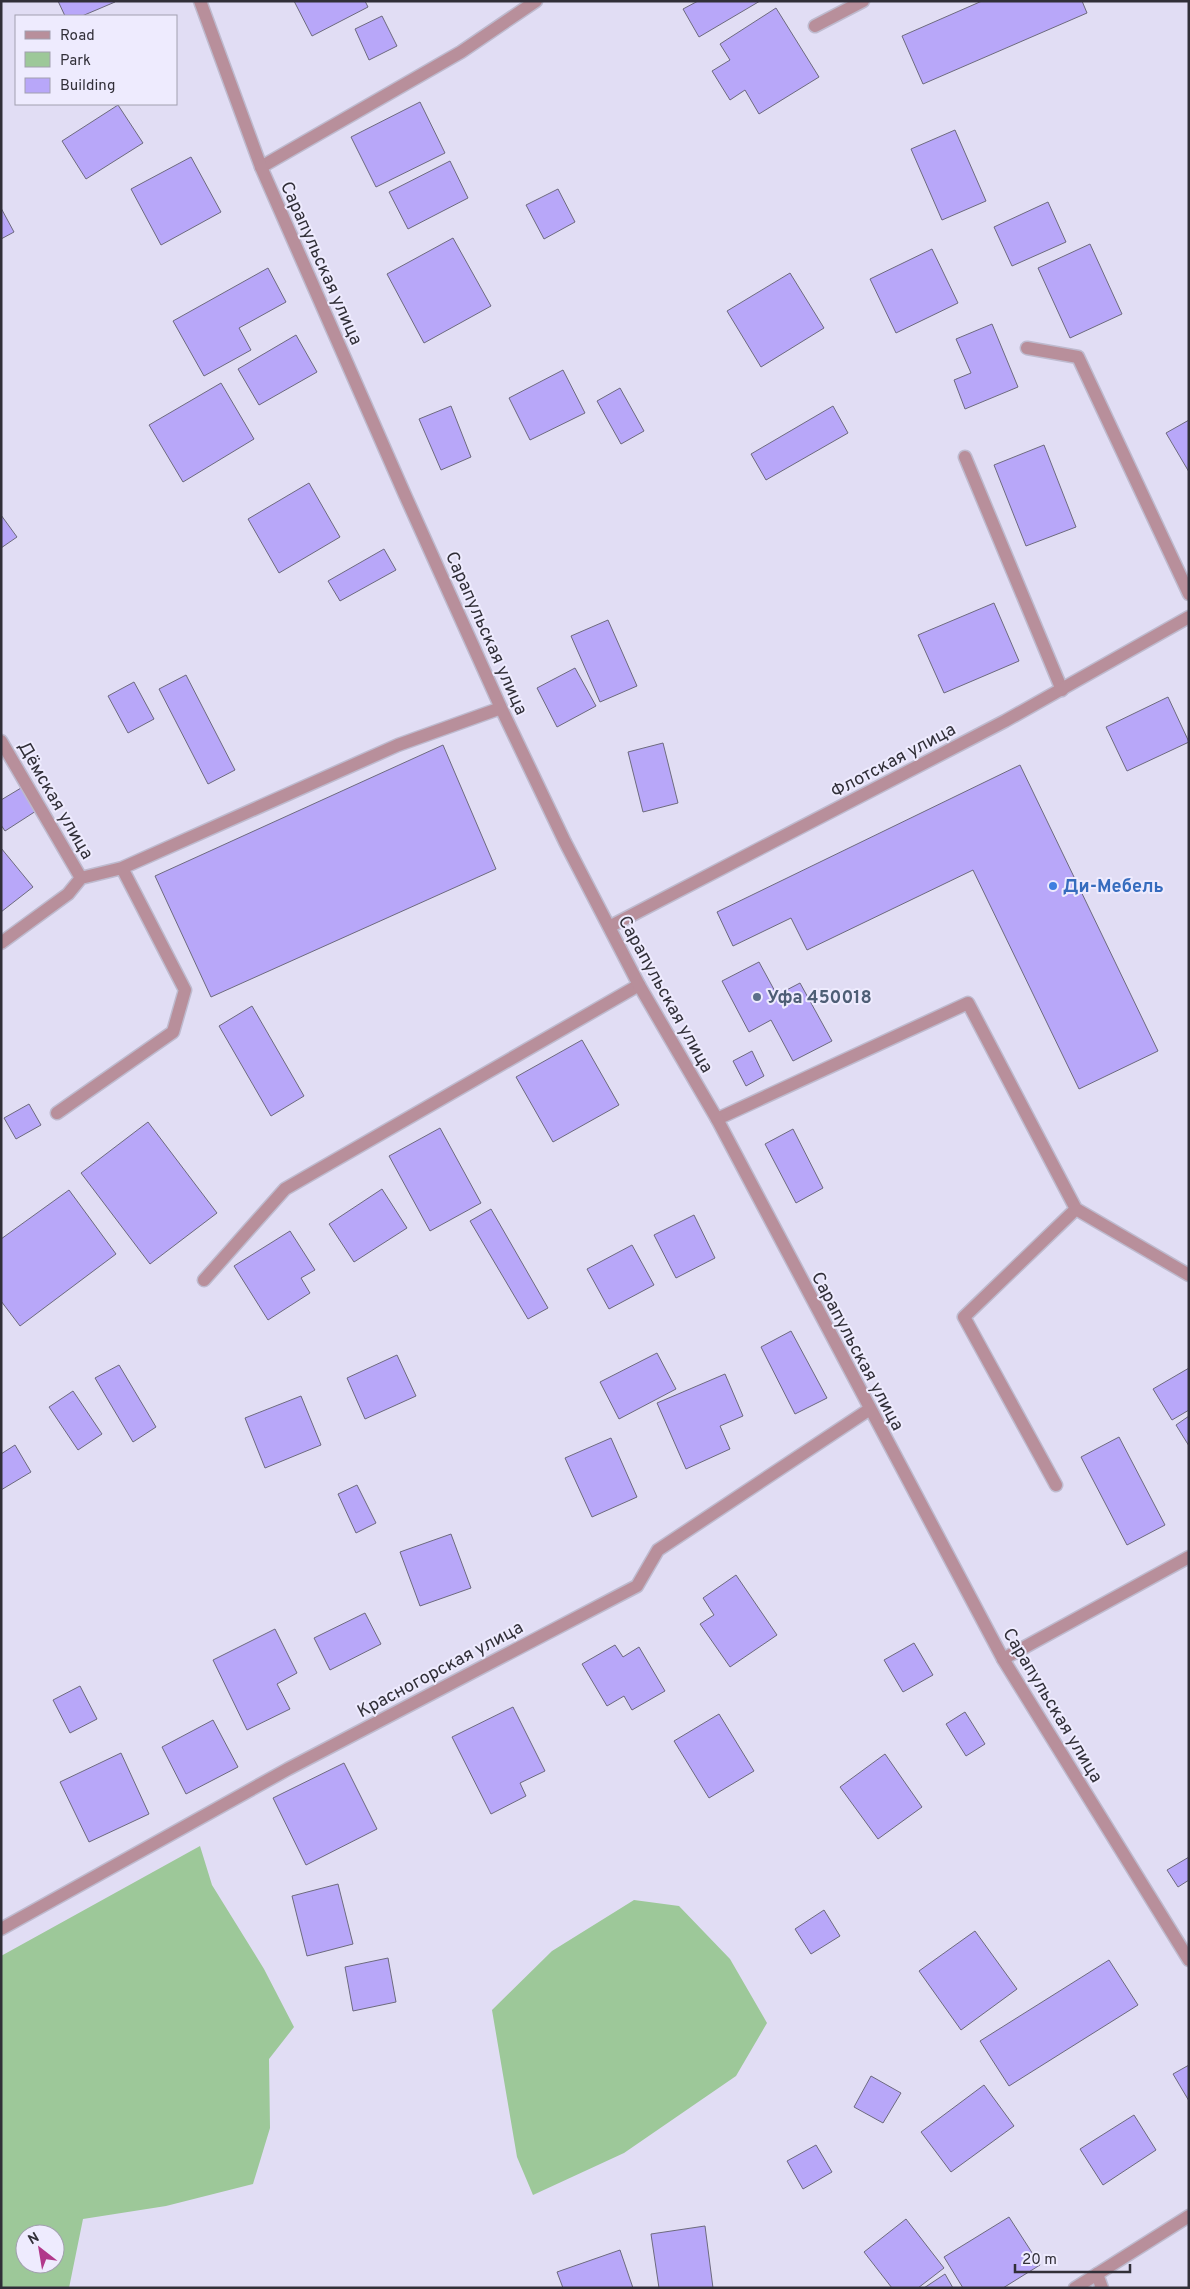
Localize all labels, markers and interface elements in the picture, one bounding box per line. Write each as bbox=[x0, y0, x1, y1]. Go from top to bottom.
legend bbox=[15, 15, 178, 105]
text: Road bbox=[60, 27, 95, 46]
text: Park bbox=[60, 52, 91, 71]
text: Building bbox=[60, 77, 115, 96]
street label: Сарапульская улица bbox=[274, 178, 367, 349]
street label: Сарапульская улица bbox=[439, 548, 532, 719]
street label: Флотская улица bbox=[827, 719, 960, 804]
street label: Дёмская улица bbox=[12, 738, 98, 864]
place label: Ди-Мебель bbox=[1063, 876, 1164, 899]
marker: Ди-Мебель bbox=[1047, 880, 1059, 892]
street label: Сарапульская улица bbox=[612, 912, 718, 1078]
place label: Уфа 450018 bbox=[767, 987, 872, 1010]
marker: Уфа 450018 bbox=[751, 991, 763, 1003]
street label: Сарапульская улица bbox=[805, 1268, 908, 1435]
street label: Красногорская улица bbox=[354, 1617, 528, 1724]
street label: Сарапульская улица bbox=[996, 1624, 1107, 1787]
north arrow bbox=[15, 2224, 65, 2274]
text: N bbox=[25, 2229, 43, 2249]
scale bar bbox=[1015, 2242, 1130, 2274]
text: 20 m bbox=[1022, 2251, 1057, 2270]

